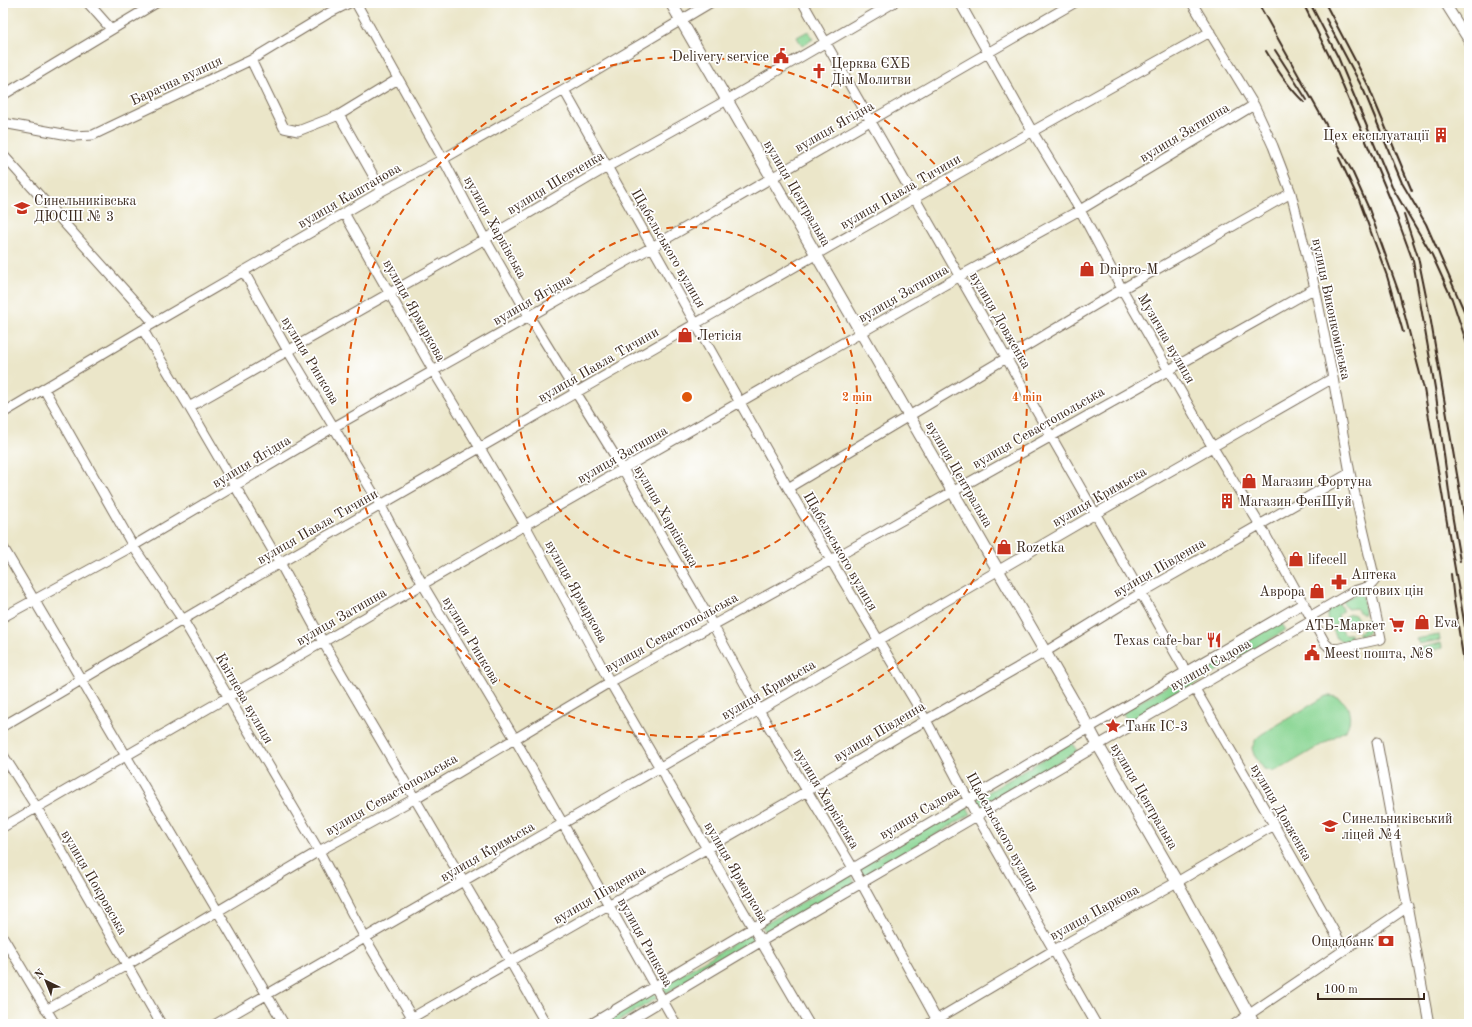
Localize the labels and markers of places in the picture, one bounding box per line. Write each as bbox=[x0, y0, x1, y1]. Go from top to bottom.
public building icon: Delivery service bbox=[772, 47, 790, 65]
place label: Delivery service bbox=[672, 50, 769, 64]
place label: Церква ЄХБ Дім Молитви bbox=[831, 57, 911, 87]
church icon: Церква ЄХБ Дім Молитви bbox=[810, 62, 828, 80]
building icon: Цех експлуатації bbox=[1432, 126, 1450, 144]
place label: Цех експлуатації bbox=[1323, 129, 1429, 143]
place label: Синельниківська ДЮСШ № 3 bbox=[34, 194, 137, 224]
school or university icon: Синельниківська ДЮСШ № 3 bbox=[13, 199, 31, 217]
shop icon: Dnipro-M bbox=[1078, 260, 1096, 278]
place label: Dnipro-M bbox=[1099, 263, 1158, 277]
shop icon: Летісія bbox=[676, 326, 694, 344]
place label: Летісія bbox=[697, 329, 742, 343]
centre of rings bbox=[680, 390, 694, 404]
shop icon: Магазин Фортуна bbox=[1240, 472, 1258, 490]
place label: Магазин Фортуна bbox=[1261, 475, 1372, 489]
building icon: Магазин ФенШуй bbox=[1218, 492, 1236, 510]
place label: Магазин ФенШуй bbox=[1239, 495, 1352, 509]
shop icon: Rozetka bbox=[995, 538, 1013, 556]
place label: Rozetka bbox=[1016, 541, 1065, 555]
shop icon: lifecell bbox=[1287, 550, 1305, 568]
place label: lifecell bbox=[1308, 553, 1347, 567]
place label: Аптека оптових цін bbox=[1351, 568, 1424, 598]
pharmacy icon: Аптека оптових цін bbox=[1330, 573, 1348, 591]
shop icon: Аврора bbox=[1308, 582, 1326, 600]
place label: Аврора bbox=[1259, 585, 1305, 599]
shop icon: Eva bbox=[1413, 613, 1431, 631]
supermarket icon: АТБ-Маркет bbox=[1388, 616, 1406, 634]
place label: Eva bbox=[1434, 616, 1458, 630]
place label: АТБ-Маркет bbox=[1304, 619, 1385, 633]
restaurant icon: Texas cafe-bar bbox=[1205, 631, 1223, 649]
place label: Texas cafe-bar bbox=[1113, 634, 1202, 648]
public building icon: Meest пошта, №8 bbox=[1303, 644, 1321, 662]
place label: Meest пошта, №8 bbox=[1324, 647, 1433, 661]
place icon: Танк ІС-3 bbox=[1104, 717, 1122, 735]
place label: Танк ІС-3 bbox=[1125, 720, 1188, 734]
place label: Синельниківський ліцей №4 bbox=[1342, 812, 1453, 842]
school or university icon: Синельниківський ліцей №4 bbox=[1321, 817, 1339, 835]
bank icon: Ощадбанк bbox=[1377, 932, 1395, 950]
place label: Ощадбанк bbox=[1311, 935, 1374, 949]

